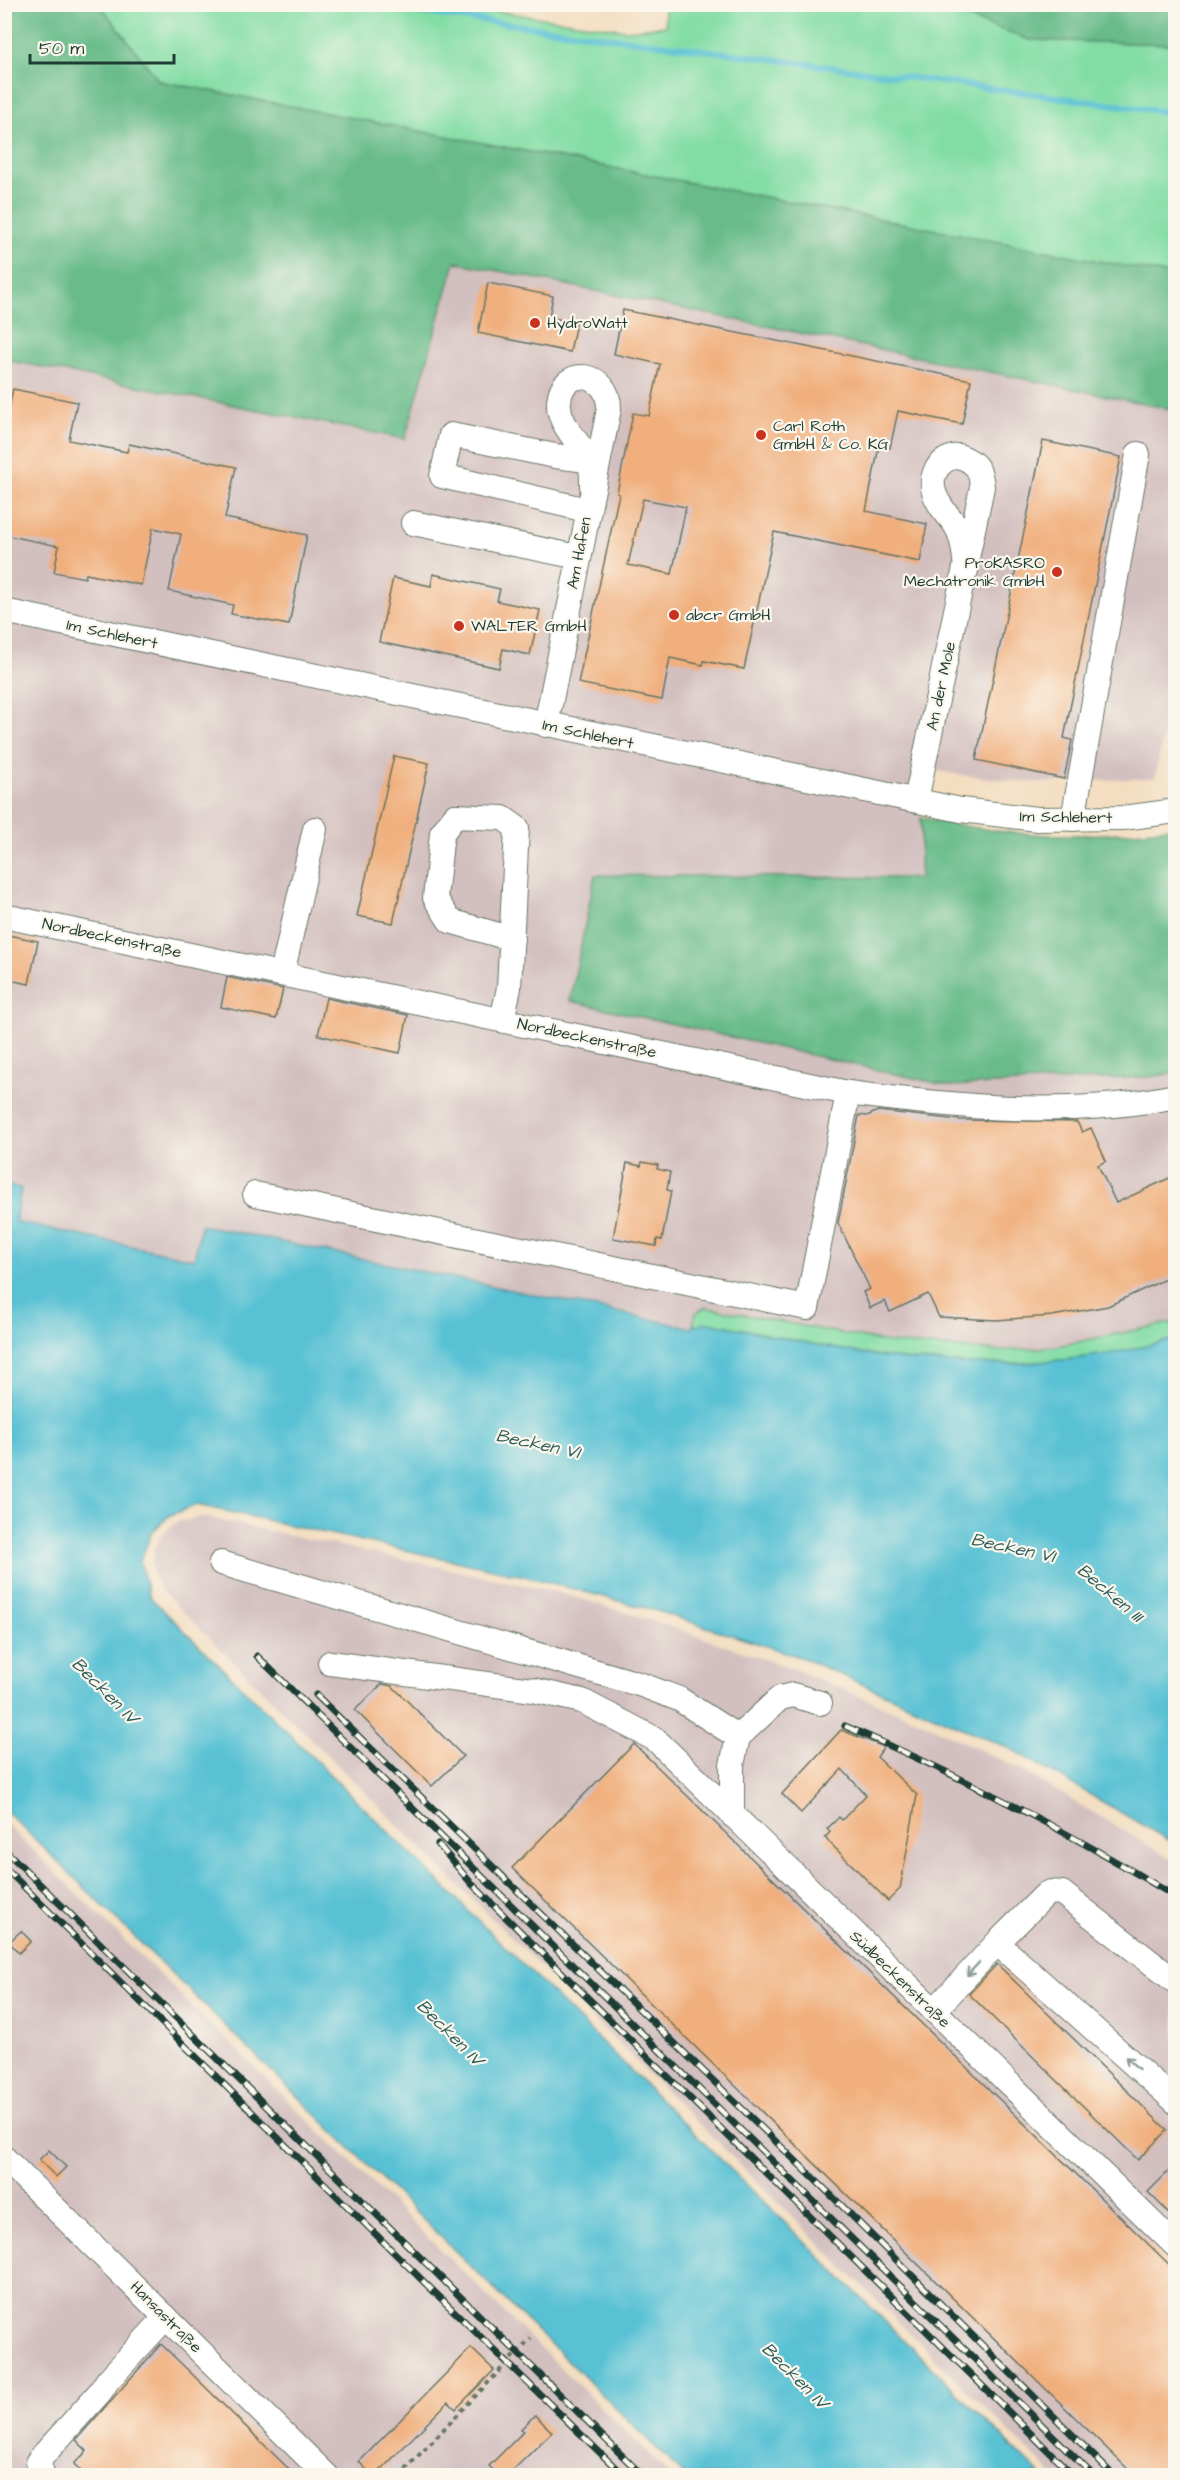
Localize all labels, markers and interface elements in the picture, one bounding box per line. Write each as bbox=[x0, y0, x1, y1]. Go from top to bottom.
scale bar bbox=[30, 27, 174, 65]
text: 50 m bbox=[39, 36, 84, 61]
place label: HydroWatt bbox=[547, 312, 628, 335]
marker: HydroWatt bbox=[528, 316, 542, 330]
place label: Carl Roth GmbH & Co. KG bbox=[773, 415, 888, 455]
marker: Carl Roth GmbH & Co. KG bbox=[754, 428, 768, 442]
street label: Am Hafen bbox=[561, 515, 597, 591]
place label: ProKASRO Mechatronik GmbH bbox=[904, 552, 1045, 592]
marker: ProKASRO Mechatronik GmbH bbox=[1050, 565, 1064, 579]
place label: abcr GmbH bbox=[686, 604, 771, 626]
marker: abcr GmbH bbox=[667, 608, 681, 622]
street label: Im Schlehert bbox=[64, 614, 160, 655]
place label: WALTER GmbH bbox=[471, 615, 587, 637]
marker: WALTER GmbH bbox=[452, 619, 466, 633]
street label: An der Mole bbox=[921, 639, 961, 732]
street label: Im Schlehert bbox=[540, 714, 636, 755]
street label: Im Schlehert bbox=[1019, 805, 1113, 829]
street label: Nordbeckenstraße bbox=[40, 912, 184, 964]
street label: Nordbeckenstraße bbox=[515, 1012, 659, 1064]
water label: Becken VI bbox=[494, 1423, 584, 1466]
water label: Becken VI bbox=[969, 1527, 1059, 1570]
water label: Becken III bbox=[1072, 1558, 1150, 1629]
water label: Becken IV bbox=[66, 1652, 146, 1732]
street label: Südbeckenstraße bbox=[845, 1925, 955, 2033]
one-way arrow bbox=[966, 1961, 980, 1976]
water label: Becken IV bbox=[411, 1994, 491, 2074]
one-way arrow bbox=[1125, 2056, 1140, 2070]
street label: Hansastraße bbox=[125, 2276, 207, 2358]
water label: Becken IV bbox=[756, 2337, 836, 2417]

